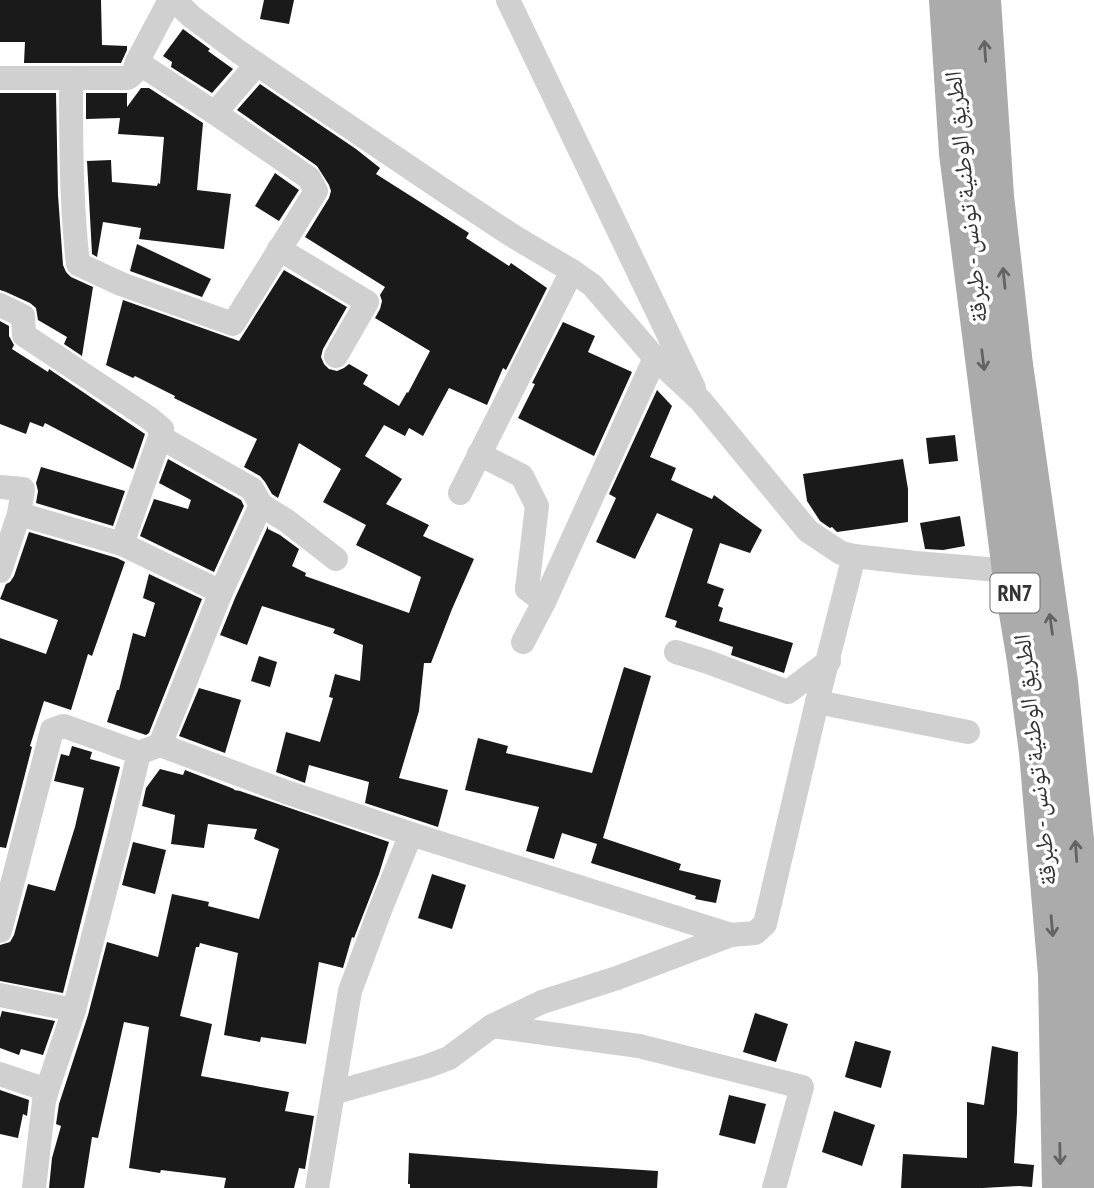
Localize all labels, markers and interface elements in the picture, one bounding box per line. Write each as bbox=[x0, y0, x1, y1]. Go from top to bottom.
one-way arrow bbox=[978, 40, 991, 63]
street label: الطريق الوطنية تونس - طبرقة bbox=[937, 70, 994, 325]
one-way arrow bbox=[998, 267, 1011, 290]
one-way arrow bbox=[977, 349, 990, 371]
road number: RN7 bbox=[990, 573, 1040, 612]
one-way arrow bbox=[1045, 614, 1058, 636]
street label: الطريق الوطنية تونس - طبرقة bbox=[1006, 633, 1063, 888]
one-way arrow bbox=[1069, 840, 1082, 862]
one-way arrow bbox=[1046, 915, 1059, 937]
one-way arrow bbox=[1053, 1142, 1067, 1165]

